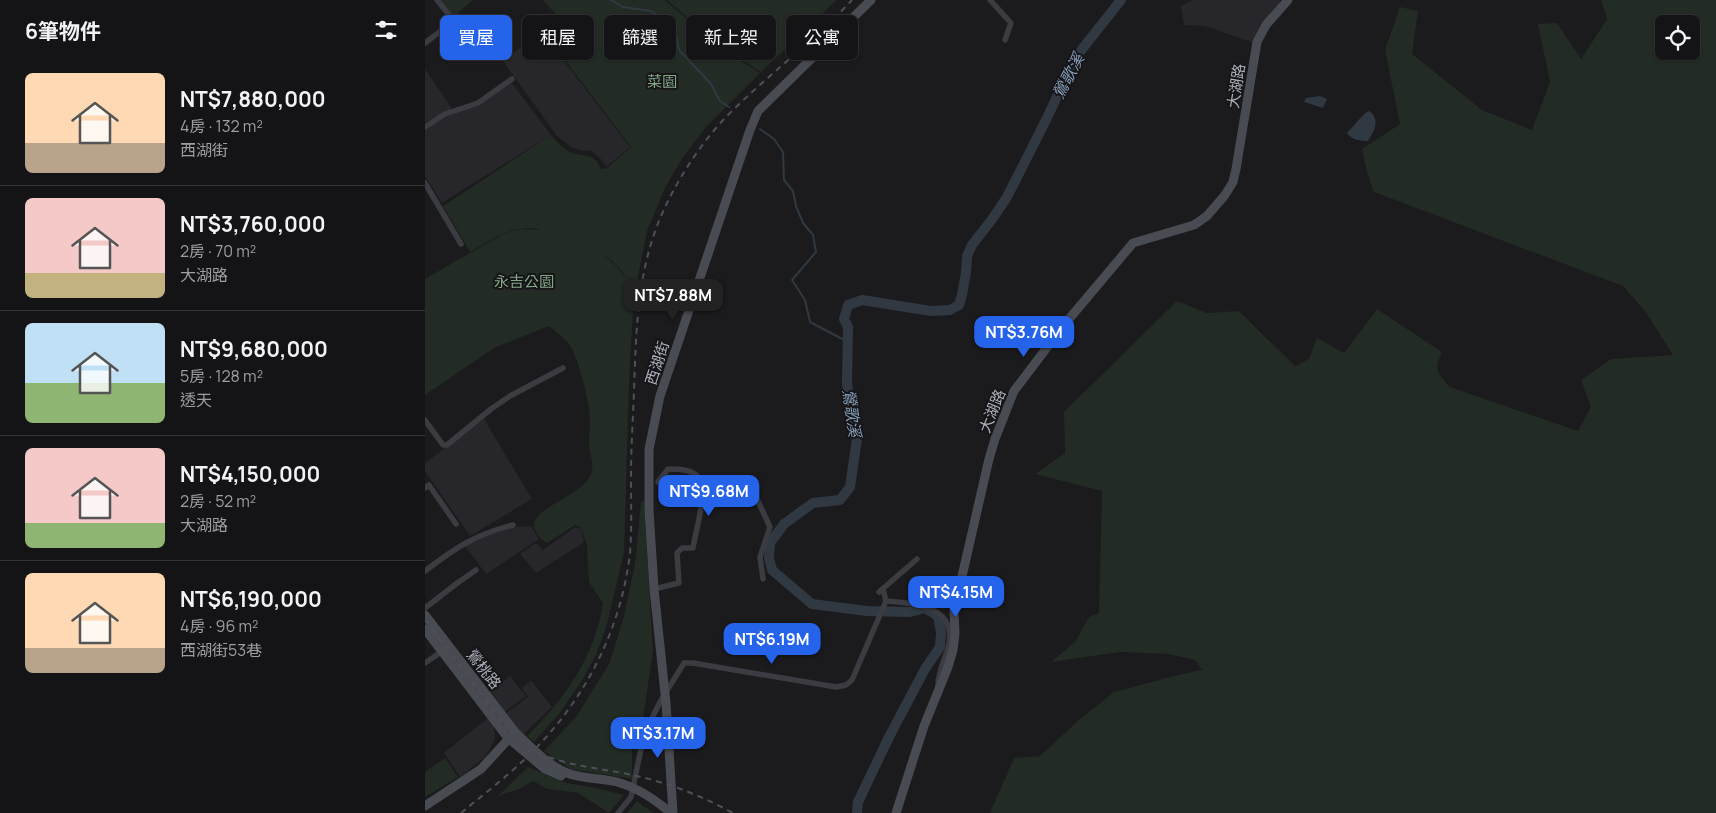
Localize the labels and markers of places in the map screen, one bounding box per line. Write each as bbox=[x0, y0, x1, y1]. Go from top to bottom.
pin: NT$7.88M bbox=[621, 278, 725, 321]
pin: NT$3.76M bbox=[972, 316, 1076, 358]
pin: NT$9.68M bbox=[657, 474, 761, 517]
pin: NT$4.15M bbox=[904, 576, 1008, 618]
pin: NT$6.19M bbox=[720, 622, 824, 665]
pin: NT$3.17M bbox=[606, 716, 710, 759]

